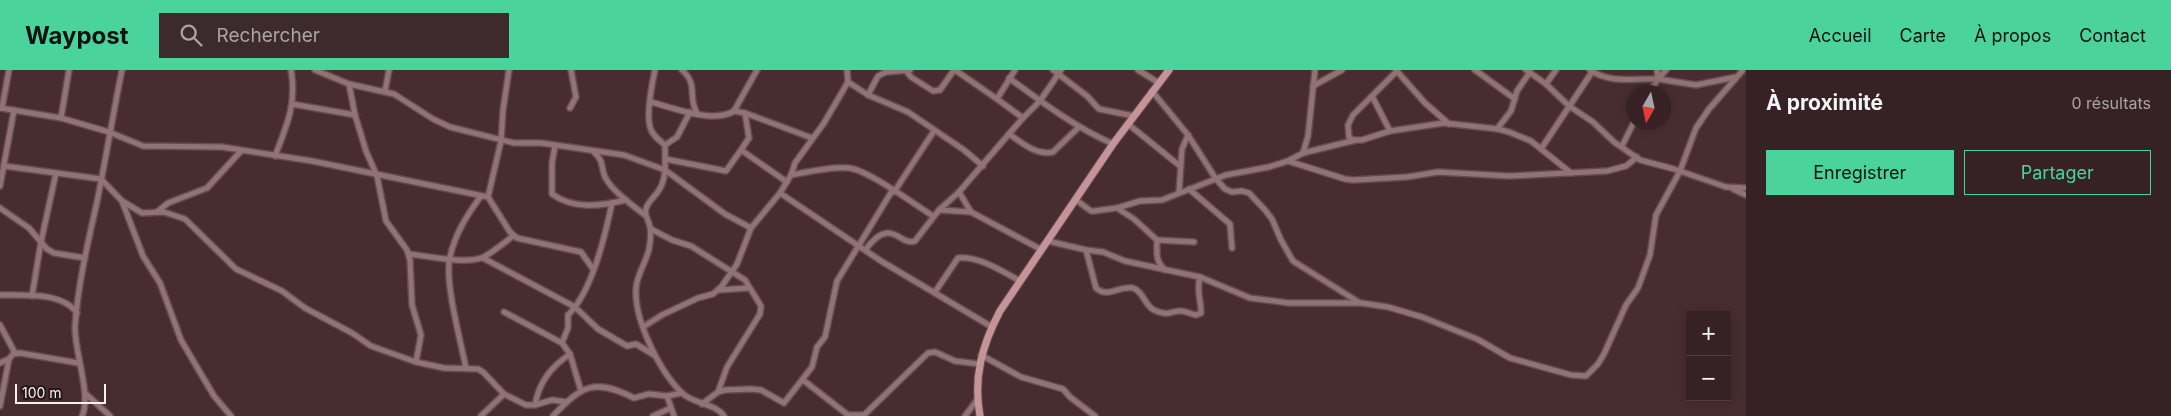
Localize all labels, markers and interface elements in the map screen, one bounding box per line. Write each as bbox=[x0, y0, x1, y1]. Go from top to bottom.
search box bbox=[159, 13, 509, 58]
text: Waypost bbox=[25, 21, 129, 50]
icon: search bbox=[177, 21, 205, 49]
text: Rechercher bbox=[217, 24, 320, 47]
text: Accueil bbox=[1809, 25, 1872, 46]
text: Carte bbox=[1900, 25, 1946, 46]
text: À propos bbox=[1974, 25, 2051, 46]
text: Contact bbox=[2079, 25, 2146, 46]
north arrow bbox=[1626, 85, 1671, 130]
text: À proximité bbox=[1766, 90, 1883, 115]
text: 0 résultats bbox=[2071, 93, 2151, 113]
button: Enregistrer bbox=[1766, 150, 1954, 195]
button: Partager bbox=[1964, 150, 2151, 195]
map controls bbox=[1686, 311, 1731, 401]
button: + bbox=[1686, 311, 1731, 356]
button: − bbox=[1686, 356, 1731, 401]
scale bar bbox=[15, 381, 106, 404]
text: 100 m bbox=[22, 384, 62, 401]

